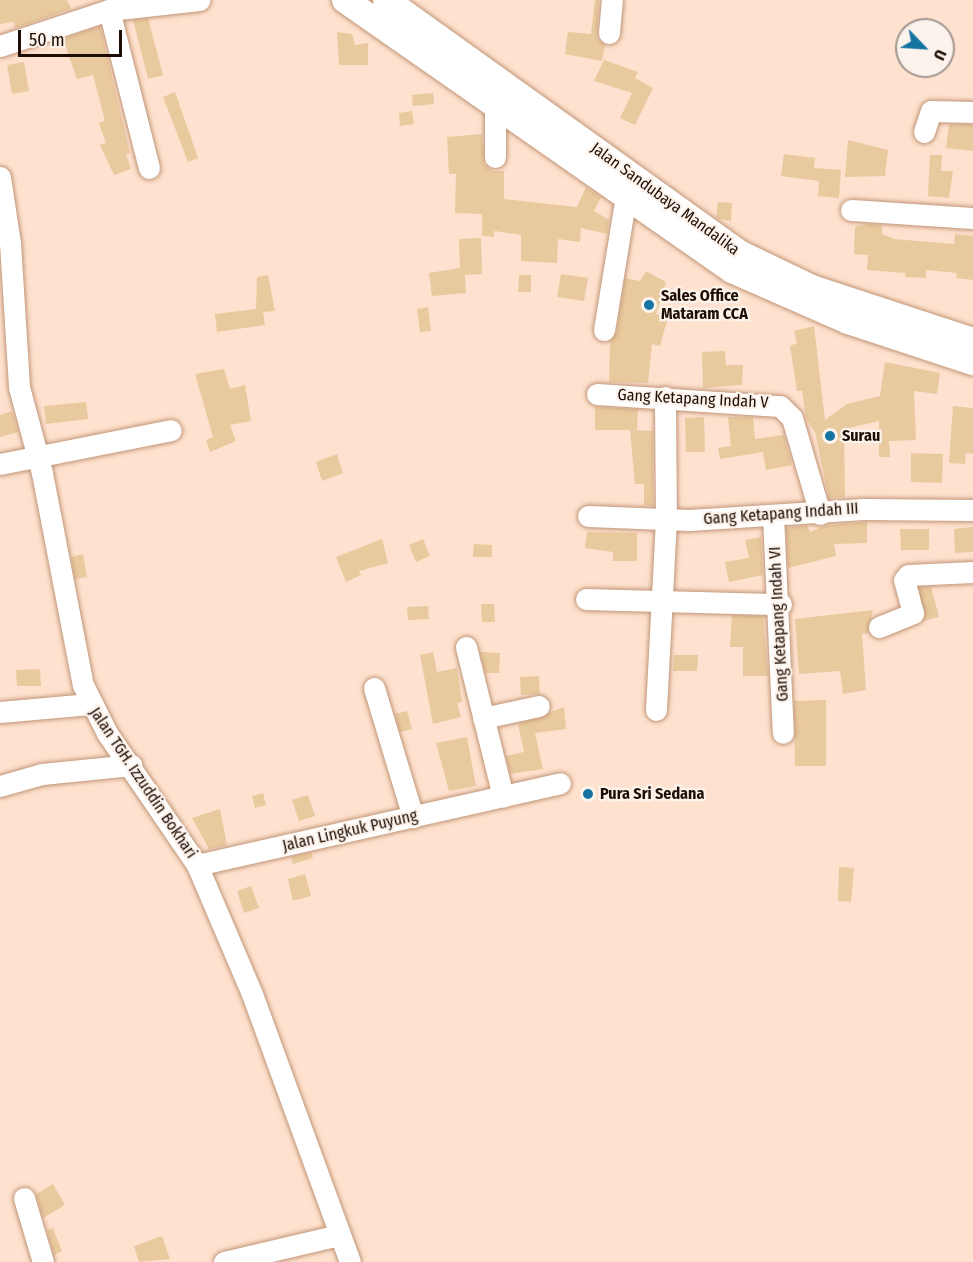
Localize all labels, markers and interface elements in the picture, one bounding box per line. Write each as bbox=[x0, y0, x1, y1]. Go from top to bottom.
scale bar bbox=[21, 18, 124, 56]
north arrow bbox=[895, 18, 955, 78]
text: 50 m bbox=[29, 29, 65, 51]
text: U bbox=[929, 47, 951, 63]
street label: Jalan Sandubaya Mandalika bbox=[587, 139, 743, 259]
place label: Sales Office Mataram CCA bbox=[661, 286, 748, 324]
marker: Sales Office Mataram CCA bbox=[642, 298, 656, 312]
street label: Gang Ketapang Indah V bbox=[617, 385, 769, 413]
place label: Surau bbox=[842, 426, 880, 446]
marker: Surau bbox=[823, 429, 837, 443]
street label: Gang Ketapang Indah III bbox=[703, 499, 859, 529]
street label: Gang Ketapang Indah VI bbox=[765, 546, 793, 702]
street label: Jalan TGH. Izzuddin Bokhari bbox=[85, 704, 201, 862]
place label: Pura Sri Sedana bbox=[600, 784, 704, 804]
marker: Pura Sri Sedana bbox=[581, 787, 595, 801]
street label: Jalan Lingkuk Puyung bbox=[281, 806, 419, 856]

